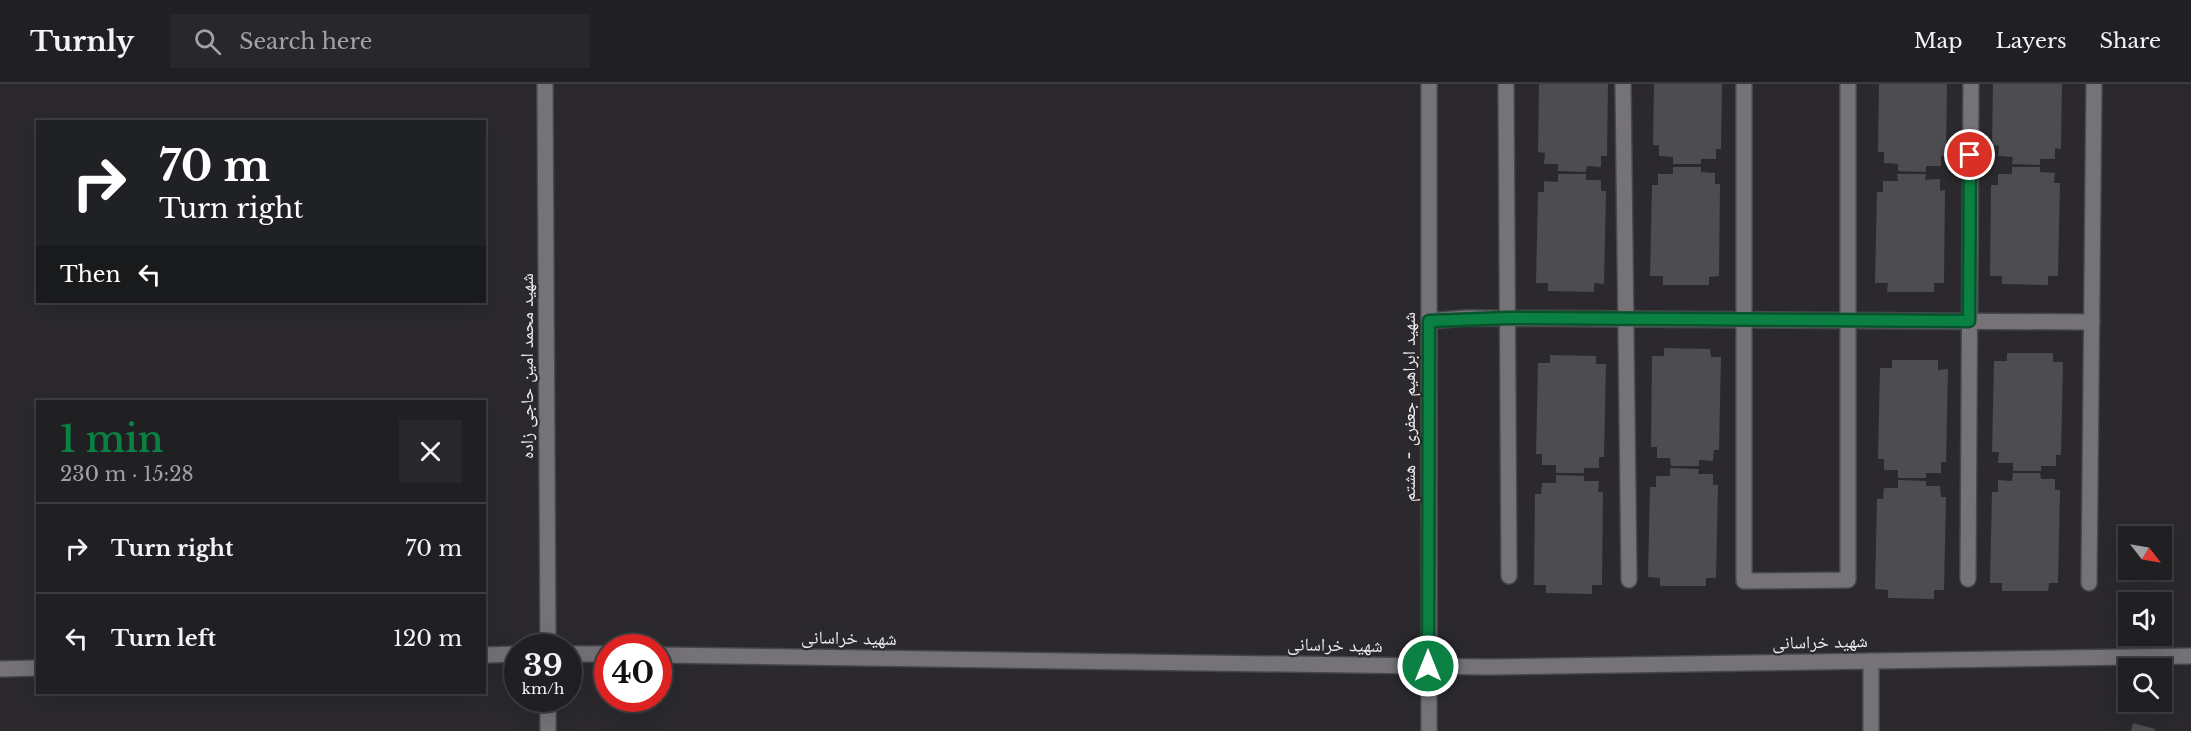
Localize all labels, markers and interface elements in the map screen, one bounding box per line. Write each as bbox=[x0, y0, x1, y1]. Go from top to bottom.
search box bbox=[170, 14, 590, 68]
text: Turnly bbox=[30, 24, 134, 59]
icon: search bbox=[191, 25, 224, 58]
text: Search here bbox=[239, 28, 372, 55]
text: Map bbox=[1914, 28, 1963, 54]
text: Layers bbox=[1996, 28, 2067, 54]
text: Share bbox=[2100, 28, 2161, 54]
pin bbox=[1944, 129, 1995, 180]
icon: arrive bbox=[1953, 138, 1986, 171]
text: 70 m bbox=[159, 140, 270, 192]
icon: right bbox=[60, 144, 138, 222]
text: Turn right bbox=[159, 192, 303, 225]
icon: left bbox=[133, 258, 166, 291]
text: Then bbox=[60, 261, 121, 288]
street label: شهید محمد امین حاجی زاده bbox=[516, 273, 538, 459]
street label: شهید ابراهیم جعفری - هشتم bbox=[1398, 312, 1421, 502]
text: 1 min bbox=[60, 417, 164, 462]
button: close bbox=[399, 420, 462, 483]
text: 230 m · 15:28 bbox=[60, 462, 194, 486]
north arrow bbox=[2118, 526, 2172, 580]
map controls bbox=[2118, 526, 2172, 712]
icon: right bbox=[60, 532, 93, 565]
text: Turn right bbox=[111, 535, 233, 562]
text: 70 m bbox=[405, 535, 462, 562]
button: sound bbox=[2118, 592, 2172, 646]
icon: left bbox=[60, 622, 93, 655]
text: Turn left bbox=[111, 625, 216, 652]
text: 120 m bbox=[393, 625, 462, 652]
street label: شهید خراسانی bbox=[801, 626, 897, 650]
street label: شهید خراسانی bbox=[1772, 630, 1868, 654]
street label: شهید خراسانی bbox=[1287, 633, 1383, 657]
speed limit sign: 40 bbox=[594, 634, 672, 712]
position arrow bbox=[1396, 634, 1460, 698]
text: 39 bbox=[523, 647, 563, 684]
button: search bbox=[2118, 658, 2172, 712]
text: km/h bbox=[522, 679, 564, 698]

